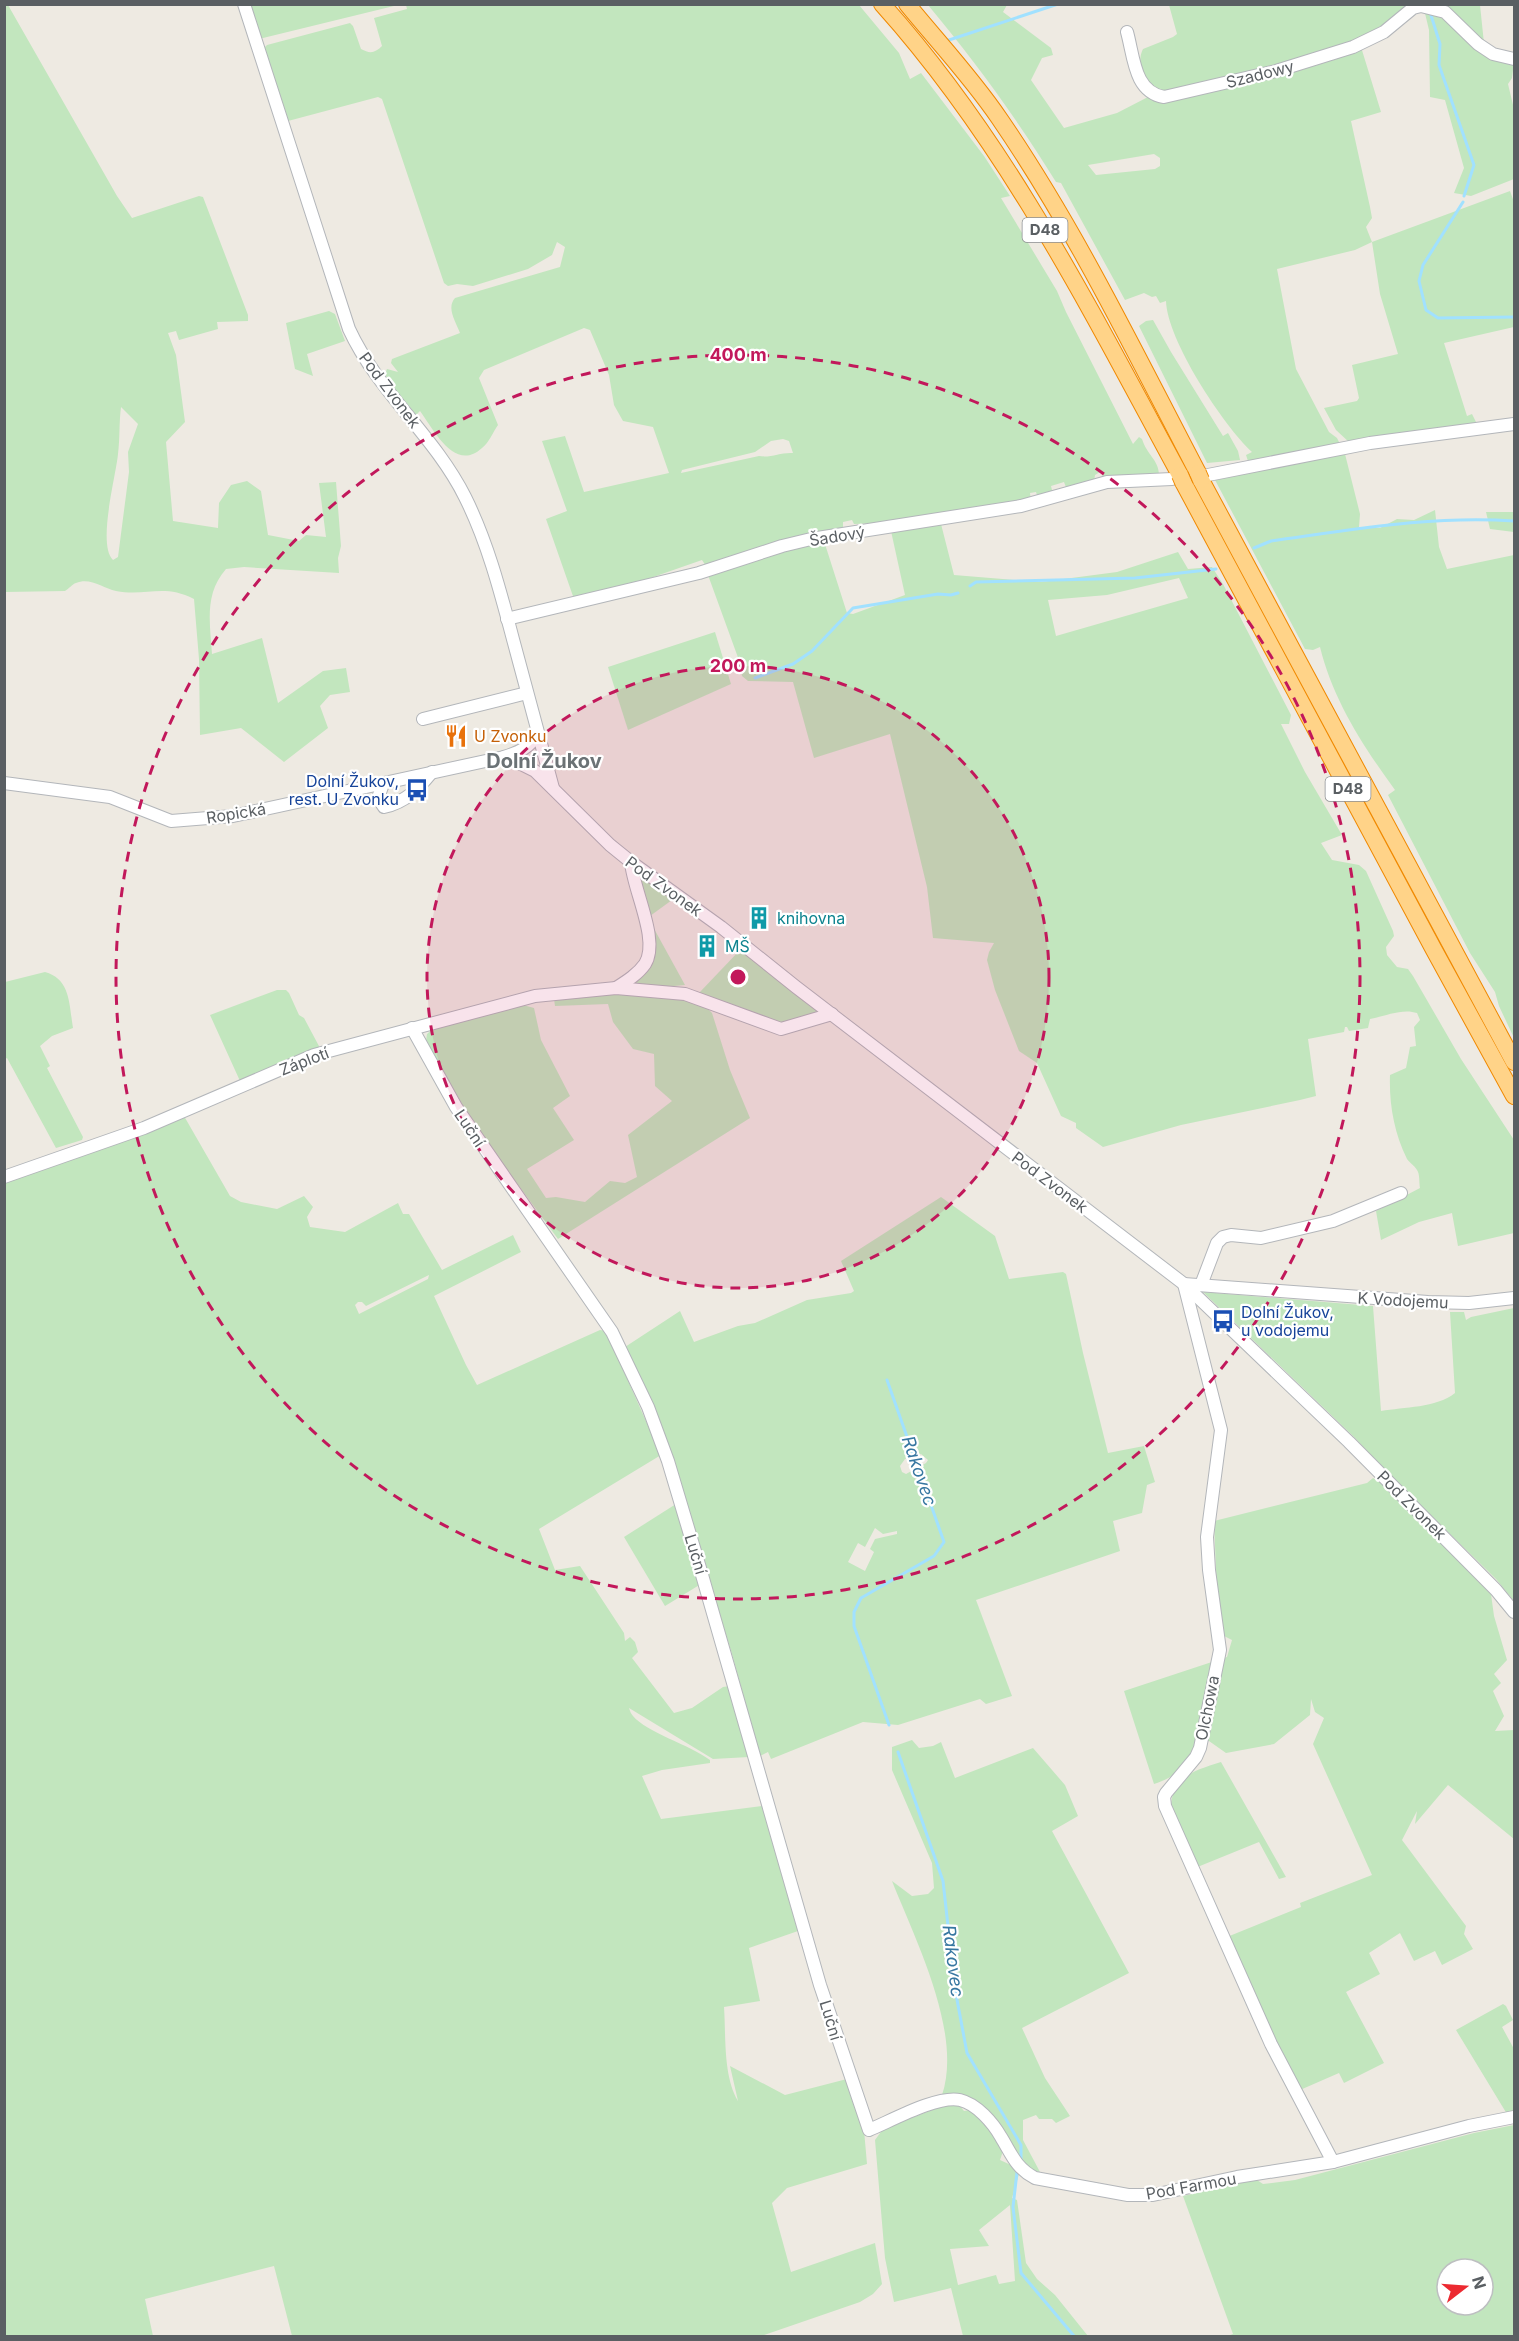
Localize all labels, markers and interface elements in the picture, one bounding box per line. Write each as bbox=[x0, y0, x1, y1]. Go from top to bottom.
street label: Szadowy bbox=[1224, 56, 1296, 92]
road number: D48 bbox=[1022, 218, 1068, 242]
text: 400 m bbox=[709, 344, 767, 365]
street label: Pod Zvonek bbox=[355, 348, 425, 432]
street label: Šadový bbox=[808, 522, 866, 550]
text: 200 m bbox=[710, 655, 766, 676]
restaurant icon: U Zvonku bbox=[443, 723, 469, 749]
place label: U Zvonku bbox=[474, 726, 546, 746]
district label: Dolní Žukov bbox=[486, 749, 602, 773]
place label: Dolní Žukov, rest. U Zvonku bbox=[289, 771, 399, 809]
bus stop icon: Dolní Žukov, rest. U Zvonku bbox=[404, 777, 430, 803]
road number: D48 bbox=[1326, 777, 1370, 801]
street label: Ropická bbox=[205, 798, 267, 828]
street label: Pod Zvonek bbox=[622, 851, 706, 921]
building icon: knihovna bbox=[746, 905, 772, 931]
place label: knihovna bbox=[777, 908, 845, 928]
building icon: MŠ bbox=[694, 933, 720, 959]
place label: MŠ bbox=[725, 936, 750, 956]
centre of rings bbox=[728, 967, 748, 987]
street label: Záplotí bbox=[276, 1042, 332, 1080]
street label: Luční bbox=[450, 1105, 490, 1151]
street label: Pod Zvonek bbox=[1008, 1147, 1092, 1217]
street label: K Vodojemu bbox=[1357, 1288, 1449, 1312]
place label: Dolní Žukov, u vodojemu bbox=[1241, 1302, 1334, 1340]
bus stop icon: Dolní Žukov, u vodojemu bbox=[1210, 1308, 1236, 1334]
water label: Rakovec bbox=[898, 1433, 941, 1509]
street label: Pod Zvonek bbox=[1373, 1466, 1451, 1544]
street label: Luční bbox=[680, 1531, 712, 1577]
street label: Olchowa bbox=[1191, 1674, 1223, 1742]
water label: Rakovec bbox=[939, 1924, 968, 1998]
street label: Luční bbox=[815, 1997, 847, 2043]
street label: Pod Farmou bbox=[1144, 2168, 1238, 2204]
north arrow bbox=[1435, 2257, 1495, 2317]
text: N bbox=[1468, 2274, 1491, 2291]

